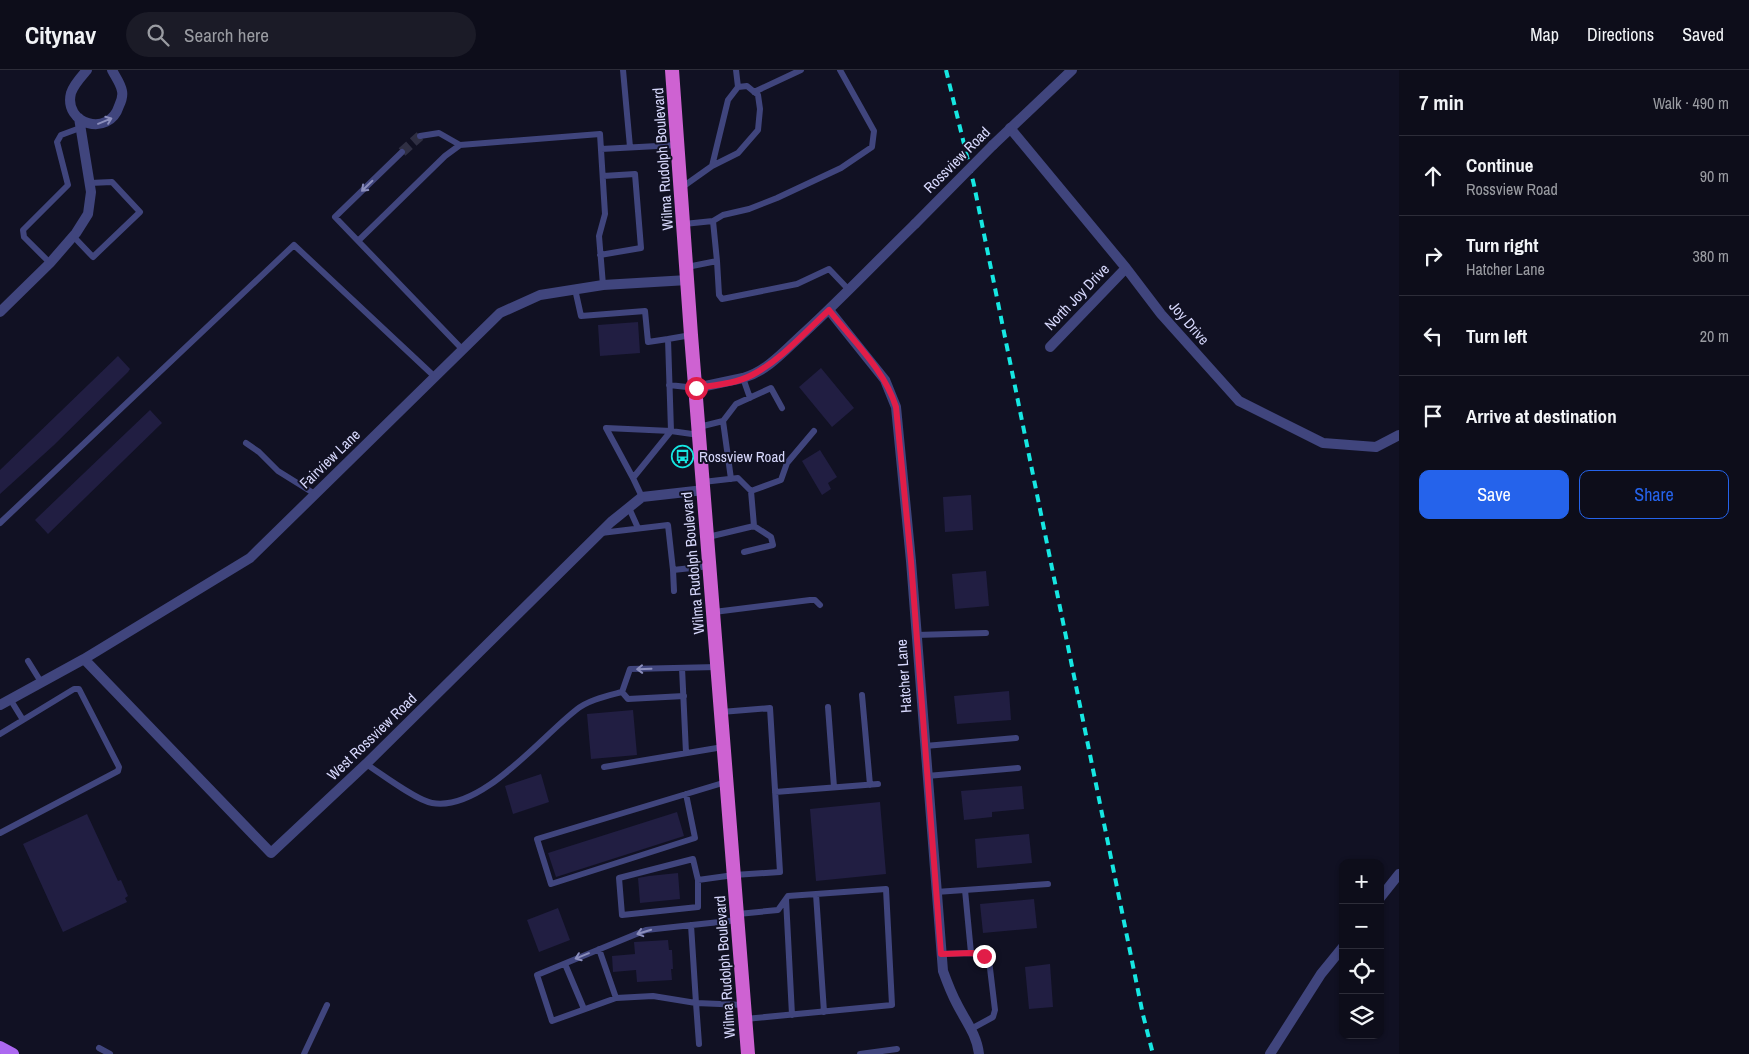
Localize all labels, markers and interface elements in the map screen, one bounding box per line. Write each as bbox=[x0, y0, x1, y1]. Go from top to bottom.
search box bbox=[126, 12, 476, 57]
text: Citynav bbox=[25, 19, 96, 51]
icon: search bbox=[144, 21, 172, 49]
text: Search here bbox=[184, 22, 269, 48]
text: Map bbox=[1530, 22, 1559, 47]
text: Directions bbox=[1587, 22, 1654, 47]
text: Saved bbox=[1682, 22, 1724, 47]
street label: Wilma Rudolph Boulevard bbox=[647, 87, 678, 231]
text: 7 min bbox=[1419, 88, 1464, 117]
text: Walk · 490 m bbox=[1653, 92, 1729, 114]
one-way arrow bbox=[97, 116, 112, 125]
street label: Rossview Road bbox=[919, 122, 995, 198]
text: Continue bbox=[1466, 152, 1534, 178]
icon: ahead bbox=[1419, 162, 1447, 190]
text: 90 m bbox=[1700, 165, 1729, 187]
text: Rossview Road bbox=[1466, 178, 1558, 200]
one-way arrow bbox=[360, 180, 373, 192]
text: Turn right bbox=[1466, 232, 1538, 258]
icon: right bbox=[1419, 242, 1447, 270]
text: 380 m bbox=[1693, 245, 1729, 267]
text: Hatcher Lane bbox=[1466, 258, 1545, 280]
street label: North Joy Drive bbox=[1039, 259, 1114, 335]
street label: Joy Drive bbox=[1164, 296, 1214, 349]
icon: left bbox=[1419, 322, 1447, 350]
text: Turn left bbox=[1466, 323, 1527, 349]
text: 20 m bbox=[1700, 325, 1729, 347]
route start bbox=[685, 377, 708, 400]
icon: arrive bbox=[1419, 402, 1447, 430]
text: Arrive at destination bbox=[1466, 403, 1617, 429]
street label: Fairview Lane bbox=[295, 424, 365, 493]
bus stop icon: Rossview Road bbox=[671, 445, 695, 469]
place label: Rossview Road bbox=[699, 446, 785, 467]
button: Save bbox=[1419, 470, 1569, 519]
button: Share bbox=[1579, 470, 1729, 519]
street label: Wilma Rudolph Boulevard bbox=[676, 491, 709, 635]
street label: Hatcher Lane bbox=[890, 638, 917, 714]
one-way arrow bbox=[636, 664, 652, 674]
street label: West Rossview Road bbox=[322, 688, 421, 785]
map controls bbox=[1339, 859, 1384, 1039]
button: + bbox=[1339, 859, 1384, 904]
street label: Wilma Rudolph Boulevard bbox=[709, 895, 740, 1039]
button: − bbox=[1339, 904, 1384, 949]
one-way arrow bbox=[636, 927, 652, 937]
route end bbox=[973, 945, 996, 968]
button: locate bbox=[1339, 949, 1384, 994]
one-way arrow bbox=[575, 952, 590, 962]
button: layers bbox=[1339, 994, 1384, 1039]

